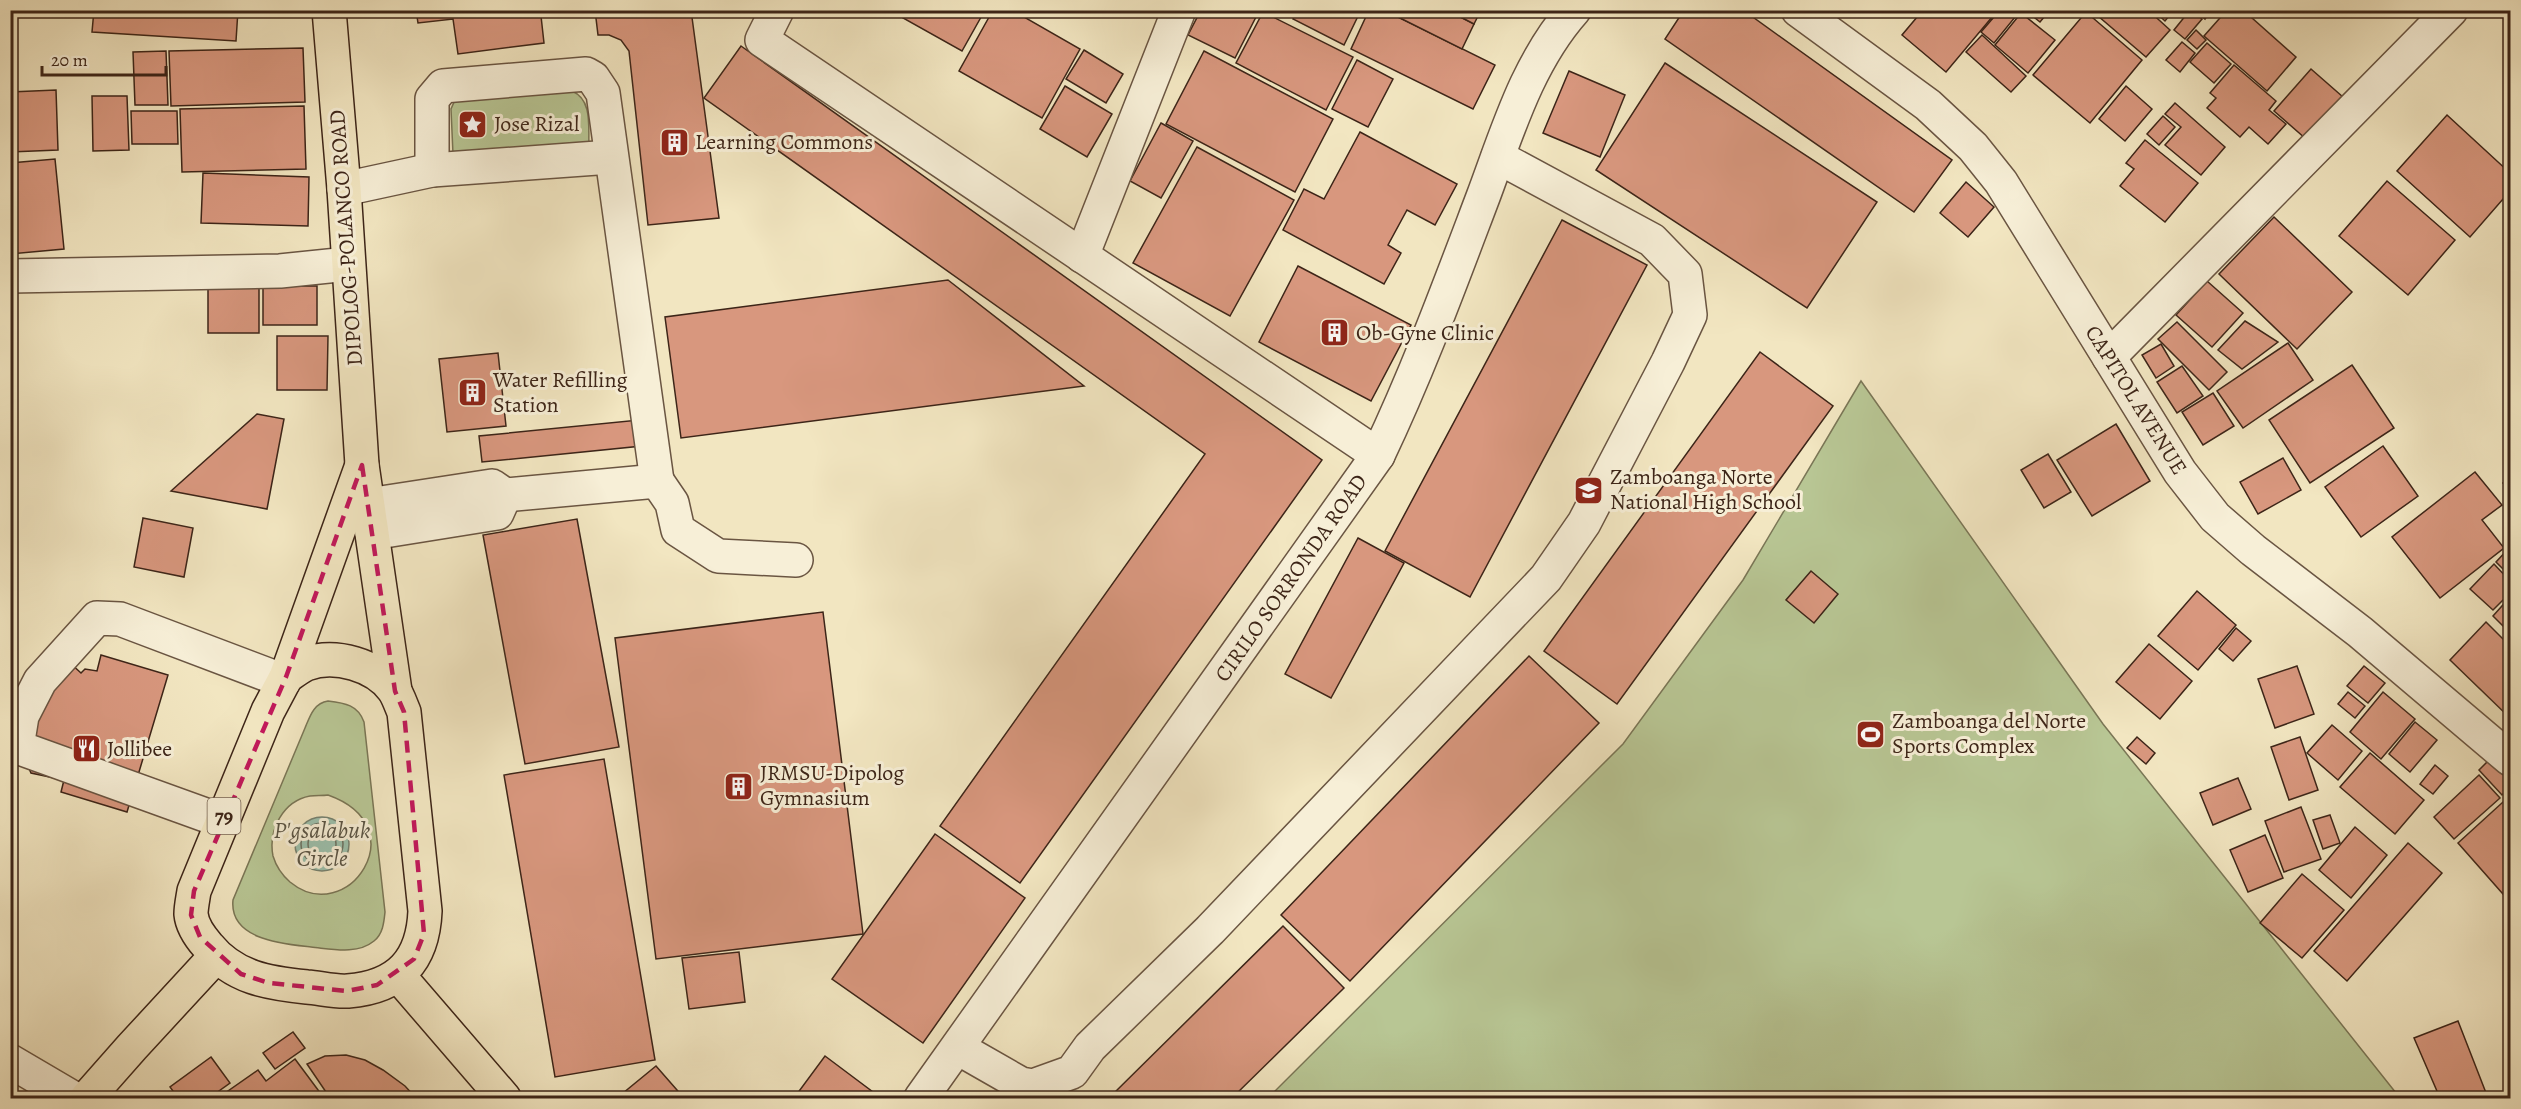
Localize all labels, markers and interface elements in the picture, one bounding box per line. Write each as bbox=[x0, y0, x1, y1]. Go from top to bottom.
scale bar bbox=[42, 39, 166, 77]
text: 20 m bbox=[51, 48, 88, 72]
place icon: Jose Rizal bbox=[457, 108, 489, 140]
street label: DIPOLOG-POLANCO ROAD bbox=[322, 109, 370, 367]
place label: Jose Rizal bbox=[494, 109, 580, 139]
building icon: Learning Commons bbox=[658, 126, 690, 158]
place label: Learning Commons bbox=[695, 127, 873, 157]
building icon: Ob-Gyne Clinic bbox=[1319, 317, 1351, 349]
place label: Ob-Gyne Clinic bbox=[1356, 318, 1494, 348]
street label: CAPITOL AVENUE bbox=[2078, 320, 2194, 480]
place label: Water Refilling Station bbox=[492, 365, 627, 420]
building icon: Water Refilling Station bbox=[456, 377, 488, 409]
place label: Zamboanga Norte National High School bbox=[1610, 462, 1801, 517]
street label: CIRILO SORRONDA ROAD bbox=[1208, 468, 1374, 688]
school or university icon: Zamboanga Norte National High School bbox=[1573, 474, 1605, 506]
place label: Zamboanga del Norte Sports Complex bbox=[1892, 706, 2086, 761]
sports icon: Zamboanga del Norte Sports Complex bbox=[1855, 718, 1887, 750]
restaurant icon: Jollibee bbox=[70, 733, 102, 765]
place label: Jollibee bbox=[107, 734, 172, 764]
place label: JRMSU-Dipolog Gymnasium bbox=[760, 758, 904, 813]
building icon: JRMSU-Dipolog Gymnasium bbox=[723, 770, 755, 802]
road number: 79 bbox=[208, 798, 240, 834]
water label: P'gsalabuk Circle bbox=[273, 814, 371, 874]

